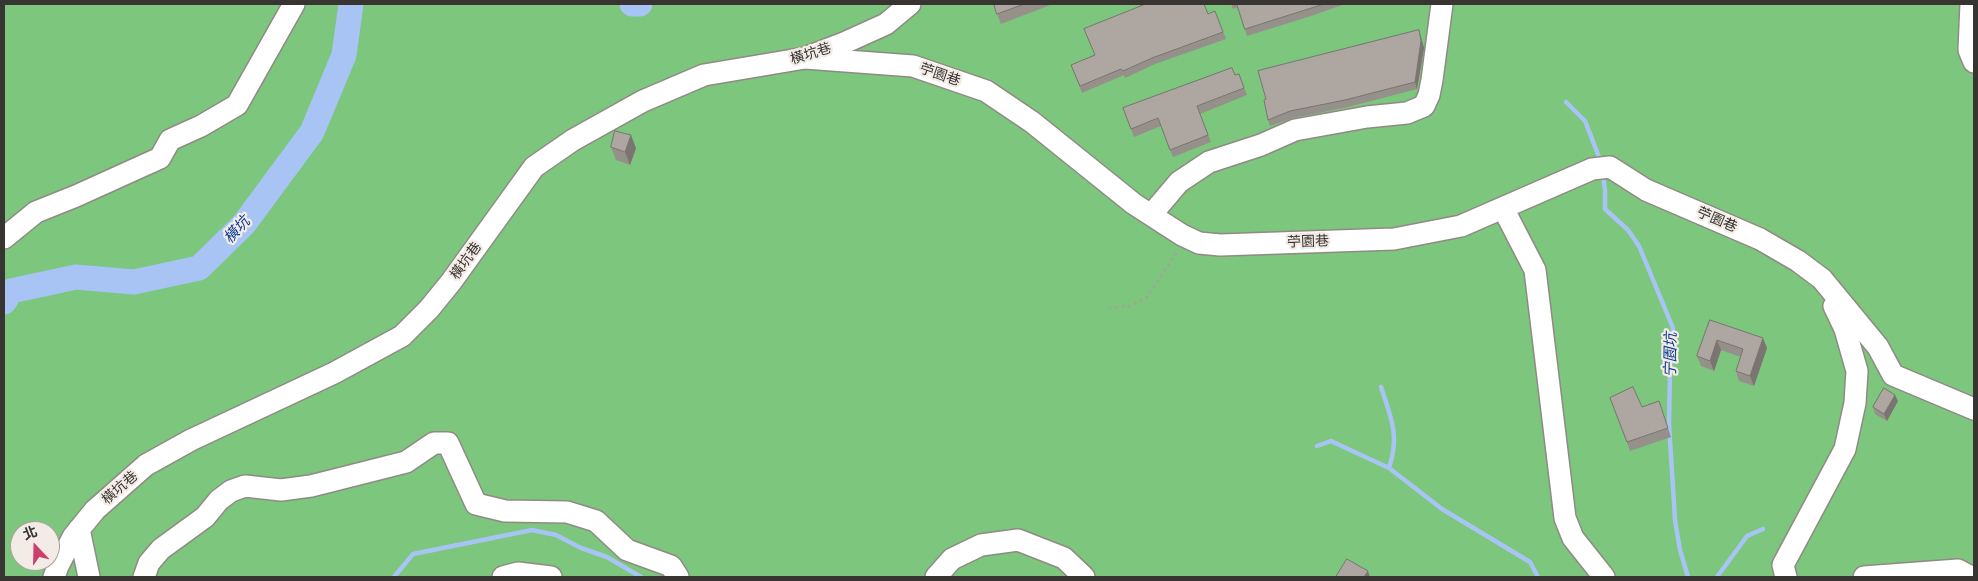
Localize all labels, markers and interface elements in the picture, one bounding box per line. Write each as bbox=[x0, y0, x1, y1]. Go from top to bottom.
street label: 橫坑巷 bbox=[788, 40, 834, 68]
street label: 苧園巷 bbox=[917, 60, 963, 90]
street label: 苧園巷 bbox=[1694, 204, 1740, 236]
water label: 橫坑 bbox=[220, 213, 254, 247]
street label: 苧園巷 bbox=[1287, 233, 1329, 251]
street label: 橫坑巷 bbox=[447, 239, 485, 283]
water label: 宁園坑 bbox=[1662, 332, 1680, 378]
street label: 橫坑巷 bbox=[99, 468, 141, 508]
north arrow bbox=[10, 521, 60, 571]
text: 北 bbox=[20, 522, 40, 544]

